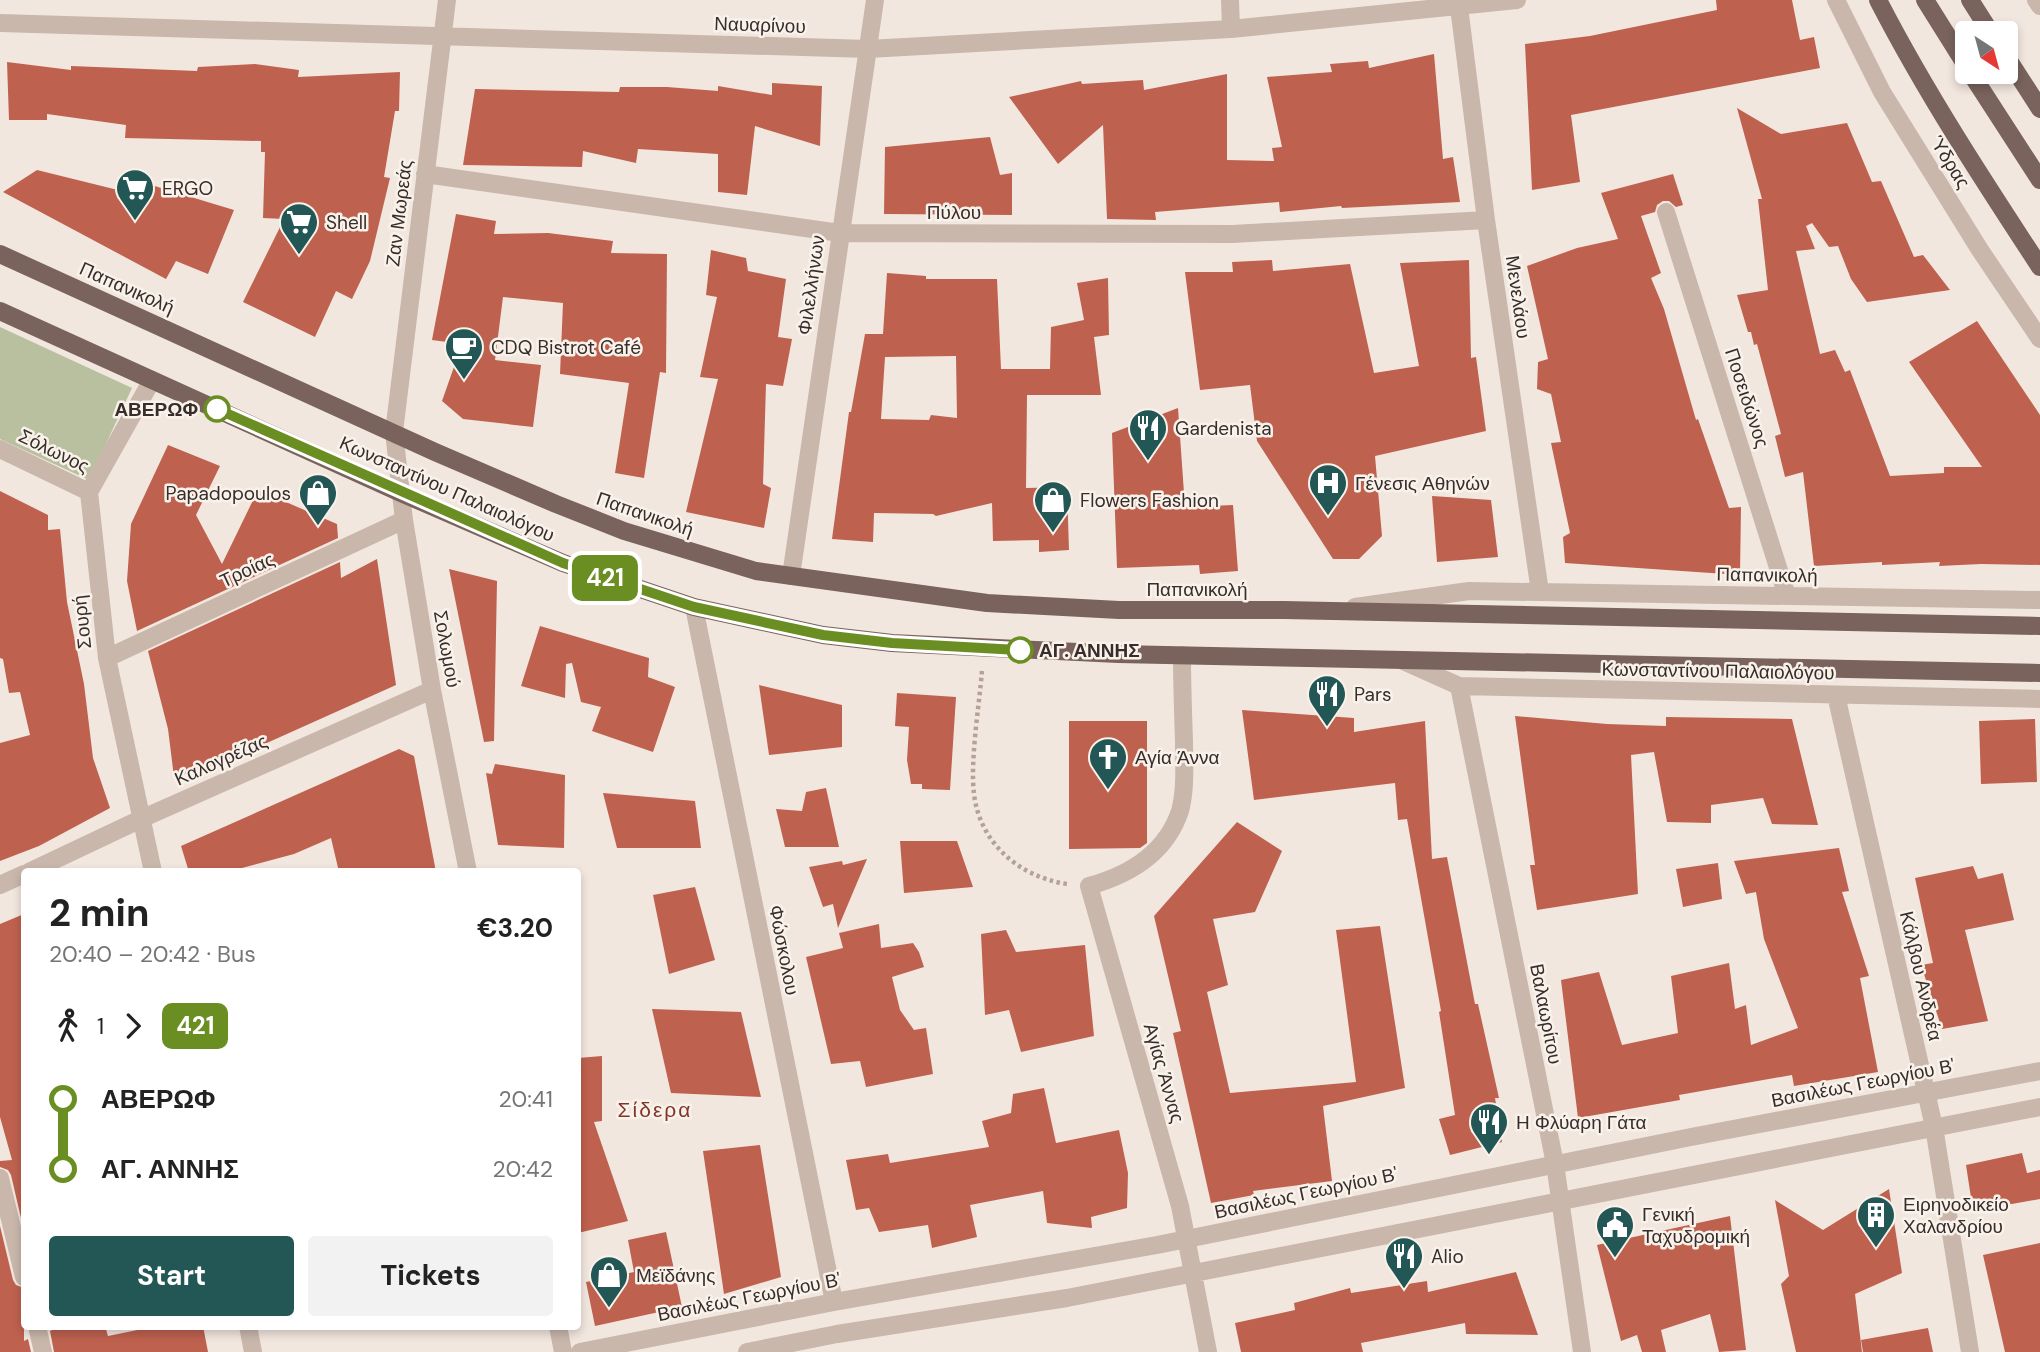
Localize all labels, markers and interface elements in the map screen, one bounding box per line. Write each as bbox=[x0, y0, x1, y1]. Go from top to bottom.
street label: Ναυαρίνου bbox=[714, 11, 806, 39]
north arrow bbox=[1955, 21, 2018, 84]
map controls bbox=[1955, 21, 2018, 84]
street label: Ύδρας bbox=[1924, 131, 1976, 193]
street label: Ζαν Μωρεάς bbox=[380, 158, 418, 268]
supermarket icon: ERGO bbox=[114, 167, 156, 222]
place label: ERGO bbox=[162, 176, 213, 201]
street label: Πύλου bbox=[927, 200, 981, 225]
supermarket icon: Shell bbox=[278, 201, 320, 256]
place label: Shell bbox=[326, 210, 367, 235]
street label: Φιλελλήνων bbox=[792, 233, 830, 337]
street label: Μενελάου bbox=[1500, 254, 1536, 340]
street label: Παπανικολή bbox=[76, 256, 178, 320]
cafe icon: CDQ Bistrot Café bbox=[443, 326, 485, 381]
place label: CDQ Bistrot Café bbox=[491, 335, 641, 360]
street label: Ποσειδώνος bbox=[1719, 345, 1775, 451]
marker: ΑΒΕΡΩΦ bbox=[204, 396, 230, 422]
place label: ΑΒΕΡΩΦ bbox=[114, 397, 198, 422]
restaurant icon: Gardenista bbox=[1127, 407, 1169, 462]
place label: Gardenista bbox=[1175, 416, 1271, 441]
street label: Σόλωνος bbox=[15, 423, 93, 479]
street label: Κωνσταντίνου Παλαιολόγου bbox=[335, 430, 559, 548]
hospital icon: Γένεσις Αθηνών bbox=[1307, 462, 1349, 517]
place label: Γένεσις Αθηνών bbox=[1355, 471, 1490, 496]
shop icon: Papadopoulos bbox=[297, 472, 339, 527]
shop icon: Flowers Fashion bbox=[1032, 479, 1074, 534]
place label: Papadopoulos bbox=[166, 481, 291, 506]
street label: Παπανικολή bbox=[593, 486, 697, 542]
place label: Flowers Fashion bbox=[1080, 488, 1219, 513]
street label: Τροίας bbox=[216, 547, 278, 593]
line badge: 421 bbox=[565, 555, 645, 601]
text: 421 bbox=[586, 562, 624, 593]
street label: Παπανικολή bbox=[1716, 562, 1818, 588]
street label: Παπανικολή bbox=[1146, 577, 1248, 602]
street label: Σουρή bbox=[67, 594, 97, 650]
street label: Σολωμού bbox=[428, 608, 466, 690]
marker: ΑΓ. ΑΝΝΗΣ bbox=[1007, 637, 1033, 663]
place label: ΑΓ. ΑΝΝΗΣ bbox=[1039, 638, 1140, 663]
street label: Κωνσταντίνου Παλαιολόγου bbox=[1601, 656, 1835, 686]
restaurant icon: Pars bbox=[1306, 673, 1348, 728]
place label: Pars bbox=[1354, 682, 1392, 707]
street label: Καλογρέζας bbox=[171, 728, 271, 792]
church icon: Αγία Άννα bbox=[1087, 736, 1129, 791]
place label: Αγία Άννα bbox=[1135, 745, 1219, 770]
text: 2 min bbox=[49, 888, 149, 938]
street label: Φώσκολου bbox=[763, 903, 805, 997]
street label: Κάλβου Ανδρέα bbox=[1894, 909, 1948, 1043]
text: €3.20 bbox=[477, 911, 553, 945]
text: 20:40 – 20:42 · Bus bbox=[49, 939, 256, 969]
street label: Βαλαωρίτου bbox=[1524, 962, 1568, 1066]
icon: walk bbox=[49, 1007, 87, 1045]
icon: forward bbox=[114, 1007, 152, 1045]
text: 421 bbox=[176, 1010, 214, 1041]
text: 1 bbox=[97, 1011, 104, 1041]
street label: Αγίας Άννας bbox=[1138, 1020, 1190, 1126]
street label: Βασιλέως Γεωργίου Β' bbox=[1769, 1053, 1957, 1113]
text: ΑΒΕΡΩΦ bbox=[101, 1082, 215, 1116]
text: 20:41 bbox=[498, 1084, 553, 1114]
district label: Σίδερα bbox=[618, 1096, 692, 1124]
restaurant icon: Η Φλύαρη Γάτα bbox=[1468, 1101, 1510, 1156]
place label: Η Φλύαρη Γάτα bbox=[1516, 1110, 1646, 1135]
text: ΑΓ. ΑΝΝΗΣ bbox=[101, 1152, 239, 1186]
text: 20:42 bbox=[492, 1154, 553, 1184]
street label: Βασιλέως Γεωργίου Β' bbox=[1212, 1161, 1400, 1225]
place label: Ειρηνοδικείο Χαλανδρίου bbox=[1903, 1192, 2009, 1239]
building icon: Ειρηνοδικείο Χαλανδρίου bbox=[1855, 1194, 1897, 1249]
place label: Γενική Ταχυδρομική bbox=[1642, 1202, 1750, 1249]
public building icon: Γενική Ταχυδρομική bbox=[1594, 1204, 1636, 1259]
restaurant icon: Alio bbox=[1383, 1235, 1425, 1290]
button: Start bbox=[49, 1236, 294, 1316]
button: Tickets bbox=[308, 1236, 553, 1316]
place label: Alio bbox=[1431, 1244, 1464, 1269]
shop icon: Μεϊδάνης bbox=[588, 1254, 630, 1309]
place label: Μεϊδάνης bbox=[636, 1263, 715, 1288]
street label: Βασιλέως Γεωργίου Β' bbox=[655, 1267, 843, 1327]

